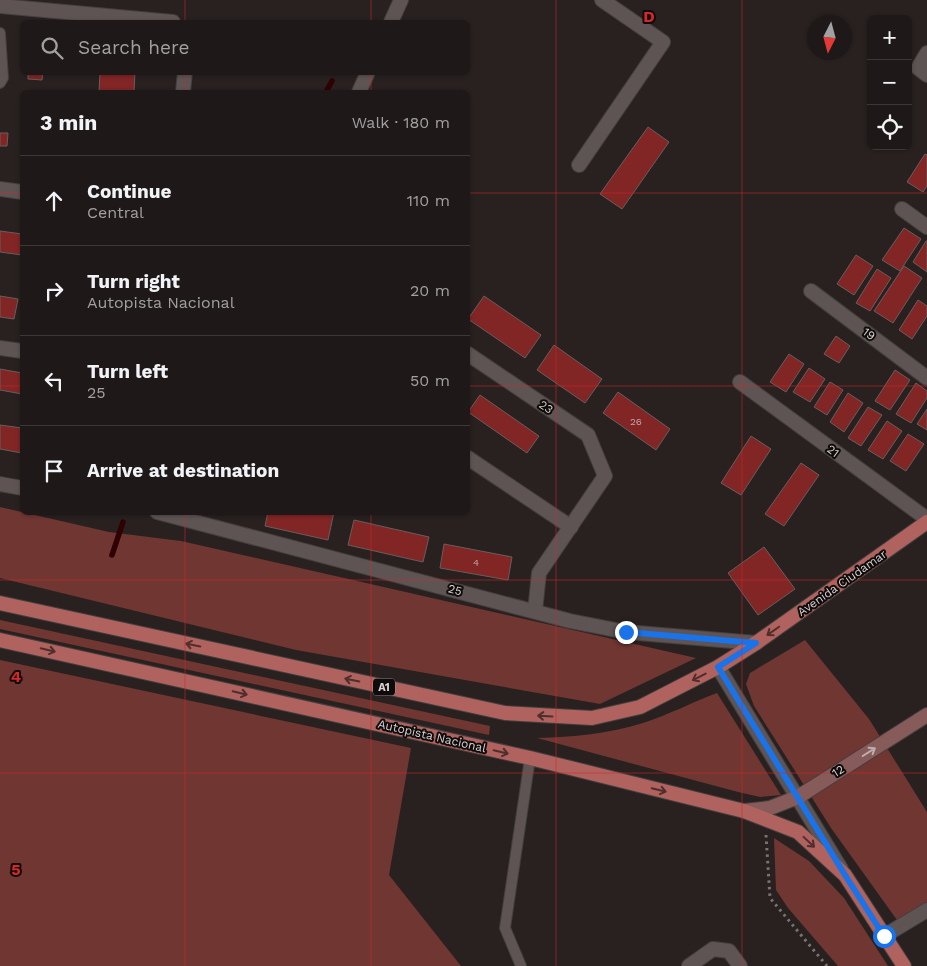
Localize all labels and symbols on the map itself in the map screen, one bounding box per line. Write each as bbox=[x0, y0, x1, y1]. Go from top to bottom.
text: D bbox=[643, 7, 655, 26]
north arrow bbox=[807, 15, 852, 60]
street label: 19 bbox=[860, 325, 878, 343]
street label: 23 bbox=[536, 397, 556, 417]
house number: 26 bbox=[630, 416, 642, 427]
street label: 21 bbox=[824, 442, 842, 460]
street label: Avenida Ciudamar bbox=[795, 547, 889, 619]
house number: 4 bbox=[473, 557, 479, 568]
street label: 25 bbox=[446, 581, 464, 599]
route end bbox=[615, 621, 638, 644]
one-way arrow bbox=[766, 626, 780, 636]
one-way arrow bbox=[185, 640, 201, 649]
one-way arrow bbox=[39, 646, 55, 655]
text: 4 bbox=[11, 667, 21, 686]
one-way arrow bbox=[692, 672, 707, 682]
one-way arrow bbox=[344, 675, 360, 684]
road number: A1 bbox=[373, 679, 395, 696]
one-way arrow bbox=[232, 689, 248, 698]
one-way arrow bbox=[538, 711, 554, 720]
street label: Autopista Nacional bbox=[377, 717, 488, 755]
one-way arrow bbox=[493, 747, 509, 757]
one-way arrow bbox=[862, 747, 876, 757]
street label: 12 bbox=[829, 762, 847, 780]
one-way arrow bbox=[651, 786, 667, 795]
one-way arrow bbox=[802, 836, 815, 848]
text: 5 bbox=[11, 860, 21, 879]
route start bbox=[873, 925, 896, 948]

